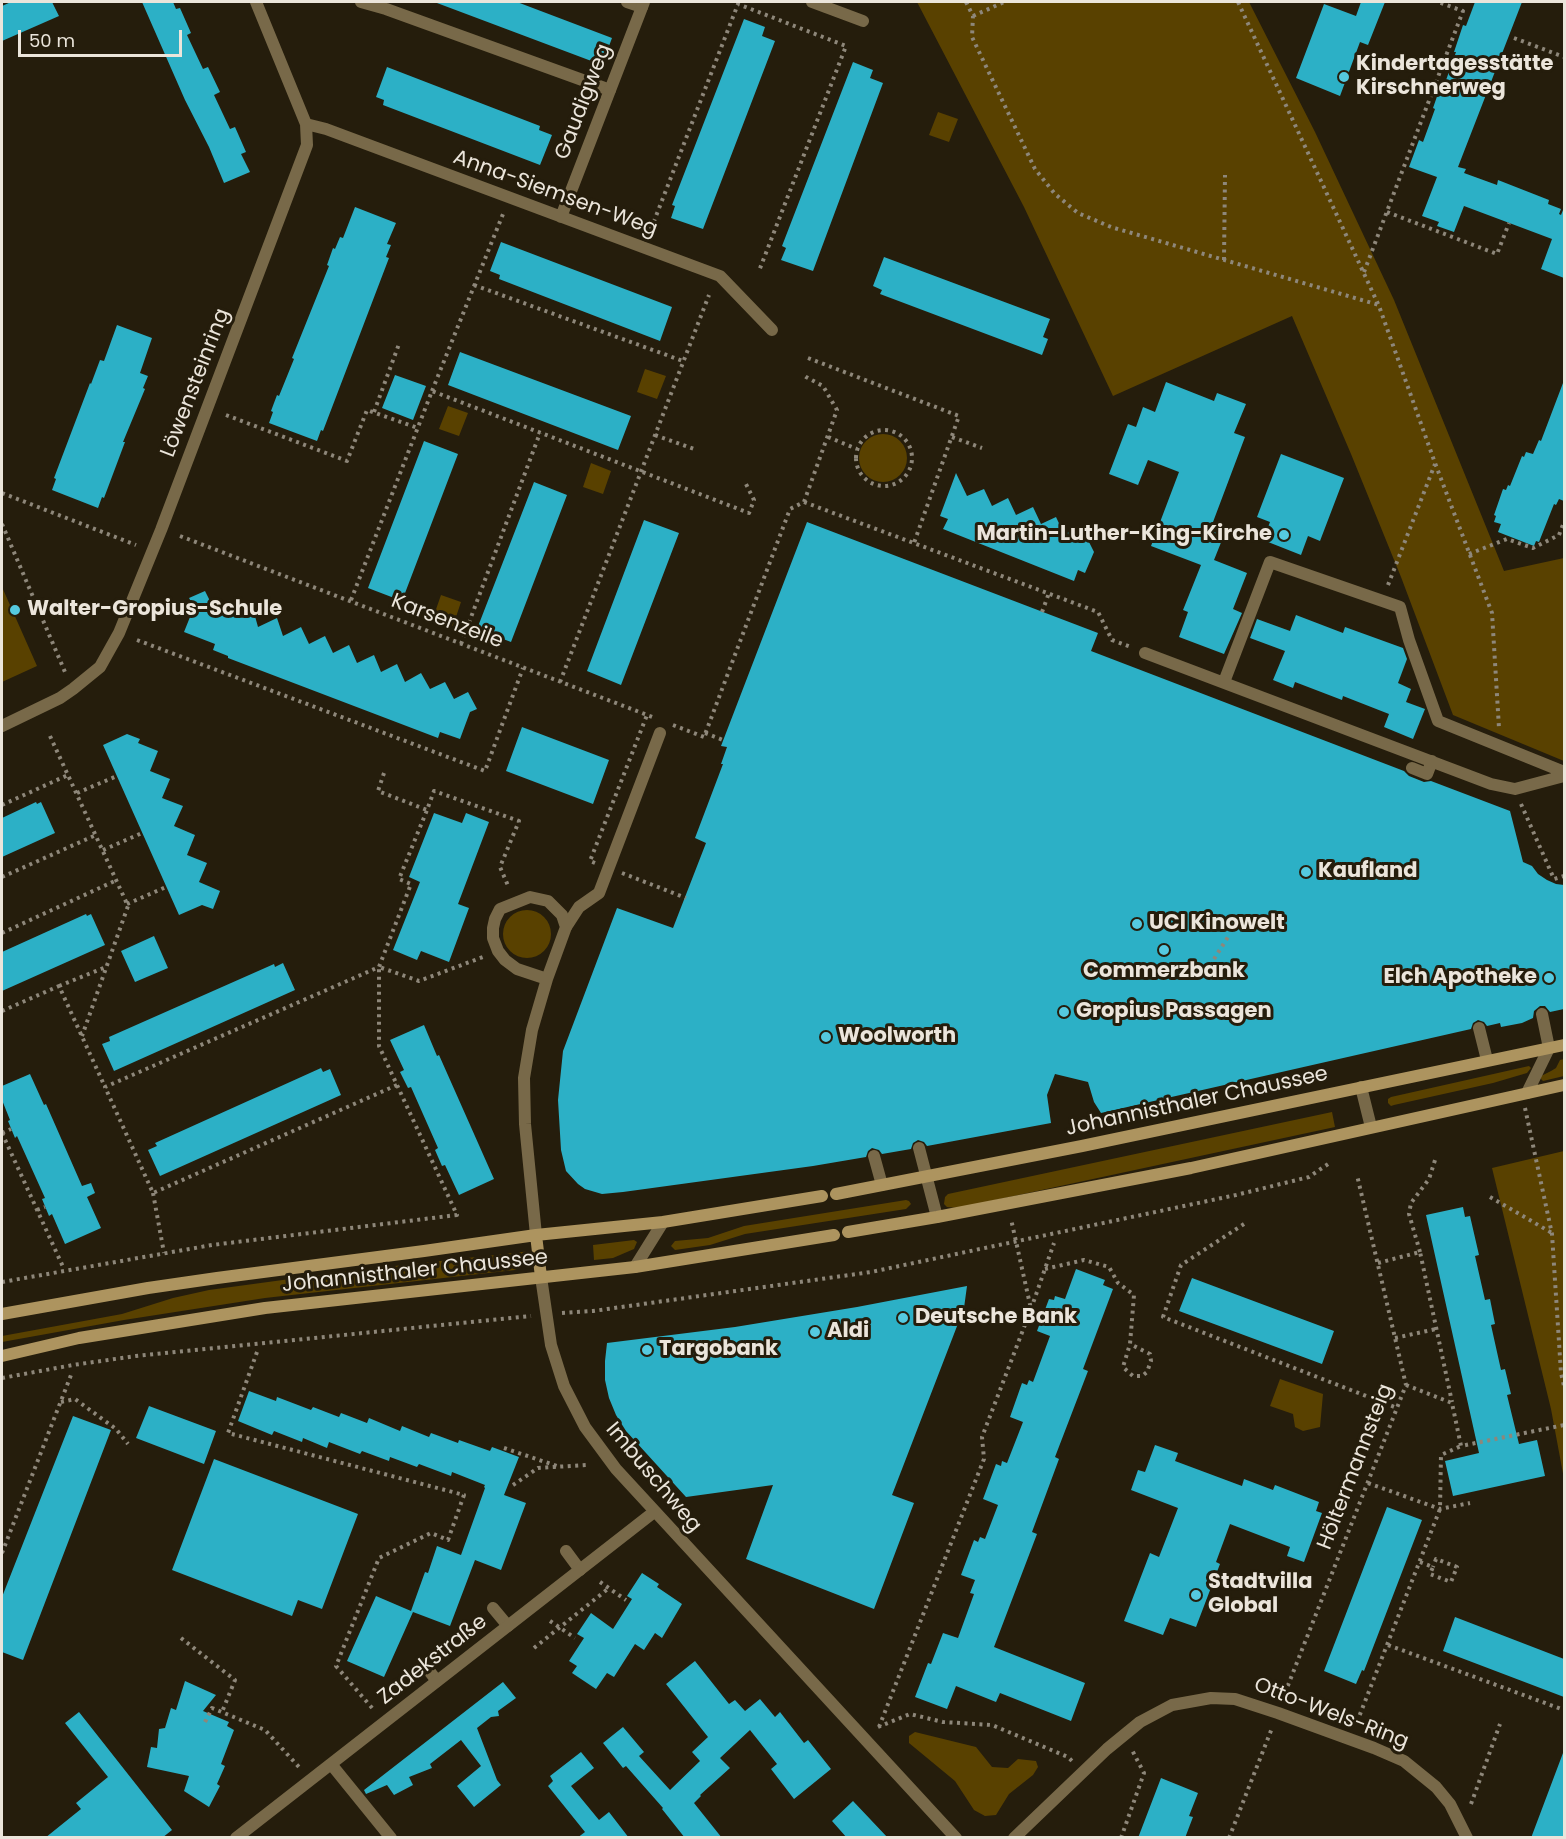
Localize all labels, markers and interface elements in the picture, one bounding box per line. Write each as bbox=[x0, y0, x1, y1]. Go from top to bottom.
scale bar bbox=[21, 18, 184, 56]
text: 50 m bbox=[29, 28, 75, 53]
street label: Gaudigweg bbox=[550, 41, 618, 163]
place label: Kindertagesstätte Kirschnerweg bbox=[1356, 52, 1553, 102]
marker: Kindertagesstätte Kirschnerweg bbox=[1337, 70, 1351, 84]
street label: Anna-Siemsen-Weg bbox=[449, 145, 661, 243]
street label: Löwensteinring bbox=[156, 305, 236, 461]
place label: Martin-Luther-King-Kirche bbox=[976, 522, 1272, 548]
marker: Martin-Luther-King-Kirche bbox=[1277, 528, 1291, 542]
street label: Karsenzeile bbox=[387, 589, 507, 655]
place label: Walter-Gropius-Schule bbox=[27, 597, 282, 623]
marker: Walter-Gropius-Schule bbox=[8, 603, 22, 617]
place label: Kaufland bbox=[1318, 859, 1417, 885]
marker: Kaufland bbox=[1299, 865, 1313, 879]
place label: UCI Kinowelt bbox=[1149, 911, 1285, 937]
marker: UCI Kinowelt bbox=[1130, 917, 1144, 931]
marker: Commerzbank bbox=[1157, 943, 1171, 957]
place label: Commerzbank bbox=[1083, 959, 1245, 985]
place label: Elch Apotheke bbox=[1383, 965, 1537, 991]
marker: Elch Apotheke bbox=[1542, 971, 1556, 985]
place label: Gropius Passagen bbox=[1076, 999, 1272, 1025]
marker: Gropius Passagen bbox=[1057, 1005, 1071, 1019]
place label: Woolworth bbox=[838, 1024, 956, 1050]
marker: Woolworth bbox=[819, 1030, 833, 1044]
street label: Johannisthaler Chaussee bbox=[1064, 1062, 1330, 1142]
street label: Johannisthaler Chaussee bbox=[281, 1245, 549, 1299]
place label: Deutsche Bank bbox=[915, 1305, 1077, 1331]
marker: Deutsche Bank bbox=[896, 1311, 910, 1325]
place label: Aldi bbox=[827, 1319, 869, 1345]
marker: Aldi bbox=[808, 1325, 822, 1339]
place label: Targobank bbox=[659, 1337, 778, 1363]
marker: Targobank bbox=[640, 1343, 654, 1357]
street label: Höltermannsteig bbox=[1313, 1381, 1399, 1553]
street label: Imbuschweg bbox=[600, 1418, 706, 1538]
place label: Stadtvilla Global bbox=[1208, 1570, 1312, 1620]
marker: Stadtvilla Global bbox=[1189, 1588, 1203, 1602]
street label: Zadekstraße bbox=[373, 1610, 493, 1710]
street label: Otto-Wels-Ring bbox=[1250, 1673, 1412, 1755]

